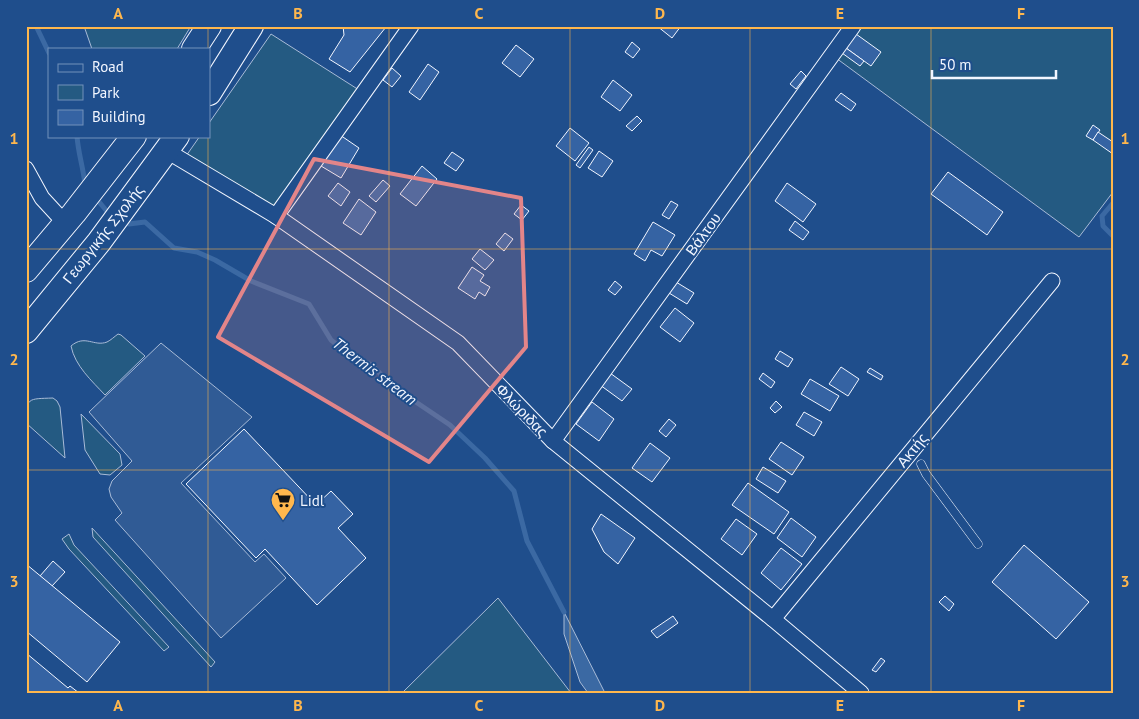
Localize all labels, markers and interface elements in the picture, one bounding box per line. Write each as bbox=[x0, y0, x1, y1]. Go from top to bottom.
text: A bbox=[113, 3, 123, 23]
text: B bbox=[293, 3, 303, 23]
text: C bbox=[475, 3, 484, 23]
text: D bbox=[655, 3, 665, 23]
text: E bbox=[836, 3, 844, 23]
text: F bbox=[1017, 3, 1025, 23]
legend bbox=[48, 48, 210, 138]
scale bar bbox=[932, 48, 1055, 80]
text: 50 m bbox=[939, 55, 972, 74]
text: Road bbox=[92, 57, 124, 76]
text: Park bbox=[92, 83, 120, 102]
text: Building bbox=[92, 107, 146, 126]
text: 1 bbox=[9, 128, 19, 148]
text: 1 bbox=[1120, 128, 1130, 148]
street label: Γεωργικής Σχολής bbox=[58, 180, 148, 288]
street label: Βάλτου bbox=[681, 209, 725, 259]
water label: Thermis stream bbox=[329, 333, 421, 409]
text: 2 bbox=[9, 349, 19, 369]
text: 2 bbox=[1120, 349, 1130, 369]
street label: Φλώριδας bbox=[492, 379, 552, 441]
street label: Ακτής bbox=[892, 429, 932, 471]
supermarket icon: Lidl bbox=[270, 487, 296, 521]
place label: Lidl bbox=[300, 491, 325, 510]
text: 3 bbox=[9, 571, 19, 591]
text: 3 bbox=[1120, 571, 1130, 591]
text: A bbox=[113, 695, 123, 715]
text: B bbox=[293, 695, 303, 715]
text: C bbox=[475, 695, 484, 715]
text: D bbox=[655, 695, 665, 715]
text: E bbox=[836, 695, 844, 715]
text: F bbox=[1017, 695, 1025, 715]

